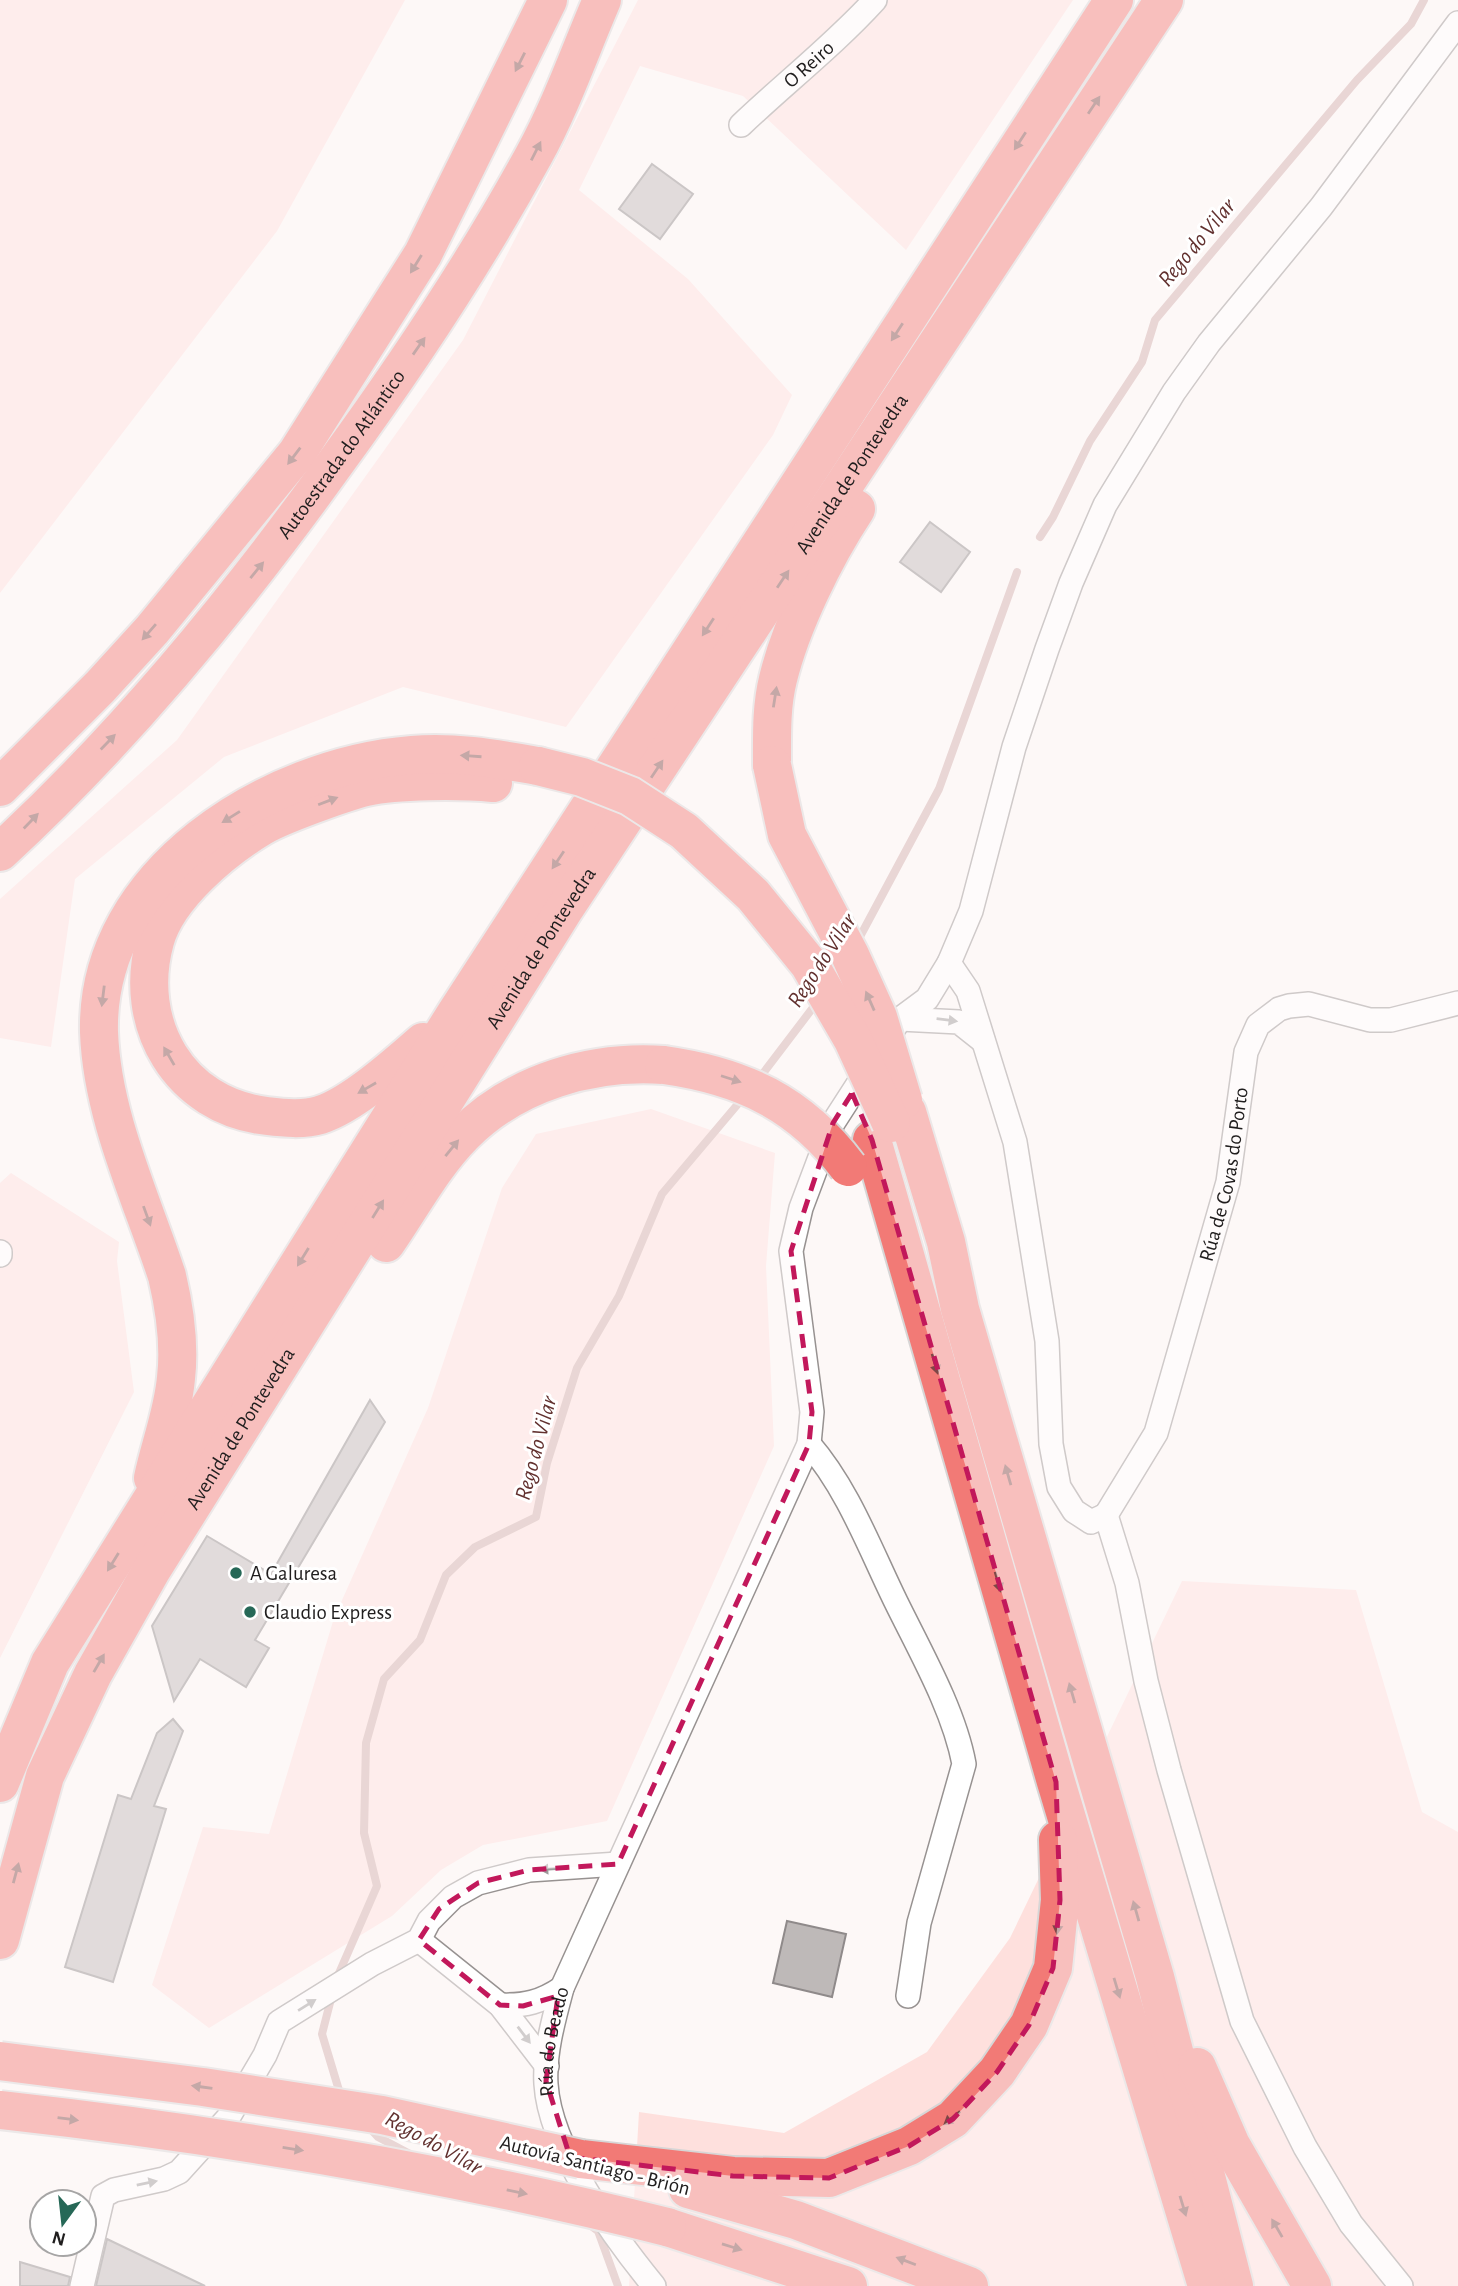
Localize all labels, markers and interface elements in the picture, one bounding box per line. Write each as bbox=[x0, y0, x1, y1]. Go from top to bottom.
street label: O Reiro bbox=[780, 37, 838, 92]
one-way arrow bbox=[514, 52, 525, 72]
one-way arrow bbox=[1087, 95, 1100, 114]
one-way arrow bbox=[1014, 131, 1027, 151]
one-way arrow bbox=[530, 141, 541, 161]
water label: Rego do Vilar bbox=[1154, 194, 1241, 291]
one-way arrow bbox=[409, 255, 422, 274]
one-way arrow bbox=[891, 323, 904, 342]
one-way arrow bbox=[412, 337, 426, 355]
street label: Autoestrada do Atlántico bbox=[274, 366, 409, 543]
street label: Avenida de Pontevedra bbox=[792, 390, 912, 558]
one-way arrow bbox=[287, 447, 302, 465]
one-way arrow bbox=[250, 562, 265, 580]
one-way arrow bbox=[776, 569, 789, 589]
one-way arrow bbox=[702, 617, 715, 637]
one-way arrow bbox=[141, 623, 157, 641]
one-way arrow bbox=[770, 685, 781, 707]
one-way arrow bbox=[100, 734, 116, 751]
one-way arrow bbox=[459, 750, 481, 761]
one-way arrow bbox=[650, 759, 663, 778]
one-way arrow bbox=[317, 795, 338, 806]
one-way arrow bbox=[221, 811, 241, 824]
one-way arrow bbox=[22, 813, 39, 830]
one-way arrow bbox=[551, 850, 564, 870]
street label: Avenida de Pontevedra bbox=[482, 863, 600, 1033]
water label: Rego do Vilar bbox=[784, 909, 861, 1012]
one-way arrow bbox=[98, 985, 109, 1007]
one-way arrow bbox=[864, 990, 875, 1011]
one-way arrow bbox=[936, 1015, 958, 1026]
one-way arrow bbox=[163, 1046, 175, 1066]
one-way arrow bbox=[720, 1074, 741, 1085]
one-way arrow bbox=[357, 1082, 376, 1094]
street label: Rúa de Covas do Porto bbox=[1196, 1086, 1252, 1264]
one-way arrow bbox=[444, 1140, 459, 1158]
one-way arrow bbox=[372, 1200, 384, 1219]
one-way arrow bbox=[142, 1206, 153, 1227]
one-way arrow bbox=[296, 1248, 309, 1267]
street label: Avenida de Pontevedra bbox=[182, 1344, 299, 1513]
one-way arrow bbox=[930, 1353, 941, 1375]
water label: Rego do Vilar bbox=[512, 1393, 561, 1503]
one-way arrow bbox=[1002, 1464, 1012, 1485]
one-way arrow bbox=[106, 1553, 119, 1572]
place label: A Galuresa bbox=[250, 1563, 338, 1584]
marker: A Galuresa bbox=[228, 1565, 244, 1581]
one-way arrow bbox=[993, 1571, 1004, 1593]
place label: Claudio Express bbox=[264, 1602, 392, 1623]
marker: Claudio Express bbox=[242, 1604, 258, 1620]
one-way arrow bbox=[93, 1653, 105, 1672]
one-way arrow bbox=[1066, 1682, 1076, 1703]
one-way arrow bbox=[11, 1862, 22, 1884]
one-way arrow bbox=[539, 1863, 561, 1874]
one-way arrow bbox=[1130, 1900, 1140, 1921]
one-way arrow bbox=[1052, 1913, 1063, 1935]
one-way arrow bbox=[1112, 1978, 1122, 1999]
street label: Rúa do Beado bbox=[536, 1984, 573, 2098]
one-way arrow bbox=[297, 1999, 316, 2011]
one-way arrow bbox=[517, 2026, 531, 2044]
one-way arrow bbox=[191, 2081, 213, 2092]
water label: Rego do Vilar bbox=[381, 2107, 486, 2179]
one-way arrow bbox=[944, 2110, 961, 2125]
one-way arrow bbox=[57, 2113, 79, 2124]
street label: Autovía Santiago - Brión bbox=[498, 2132, 692, 2199]
one-way arrow bbox=[282, 2144, 304, 2155]
one-way arrow bbox=[137, 2178, 159, 2189]
one-way arrow bbox=[506, 2186, 528, 2197]
north arrow bbox=[28, 2188, 98, 2258]
one-way arrow bbox=[1178, 2196, 1188, 2217]
one-way arrow bbox=[1271, 2218, 1283, 2237]
text: N bbox=[50, 2227, 68, 2249]
one-way arrow bbox=[722, 2243, 743, 2253]
one-way arrow bbox=[895, 2255, 916, 2266]

